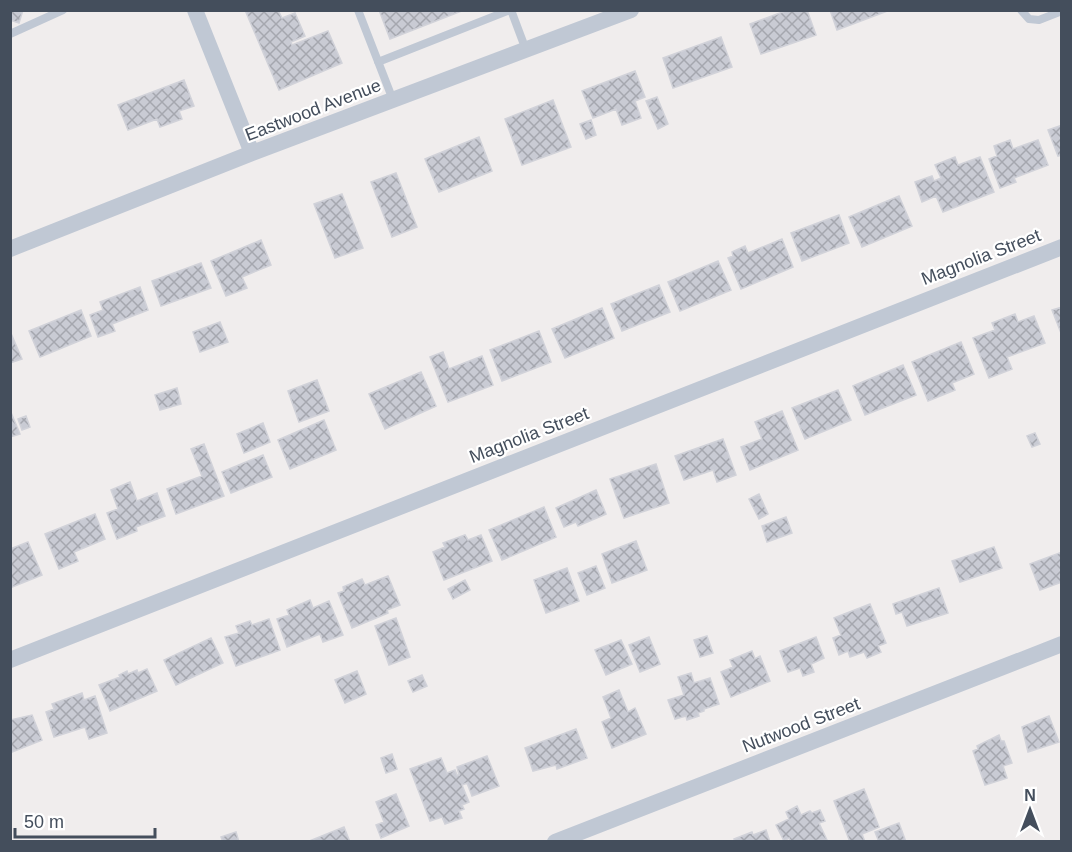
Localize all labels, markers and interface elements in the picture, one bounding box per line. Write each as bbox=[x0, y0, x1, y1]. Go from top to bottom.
street label: Eastwood Avenue bbox=[242, 75, 384, 145]
street label: Magnolia Street bbox=[919, 225, 1043, 289]
street label: Magnolia Street bbox=[467, 403, 591, 467]
street label: Nutwood Street bbox=[739, 693, 863, 757]
north arrow bbox=[1000, 780, 1060, 840]
text: N bbox=[1024, 787, 1036, 804]
scale bar bbox=[15, 801, 154, 839]
text: 50 m bbox=[24, 812, 64, 832]

